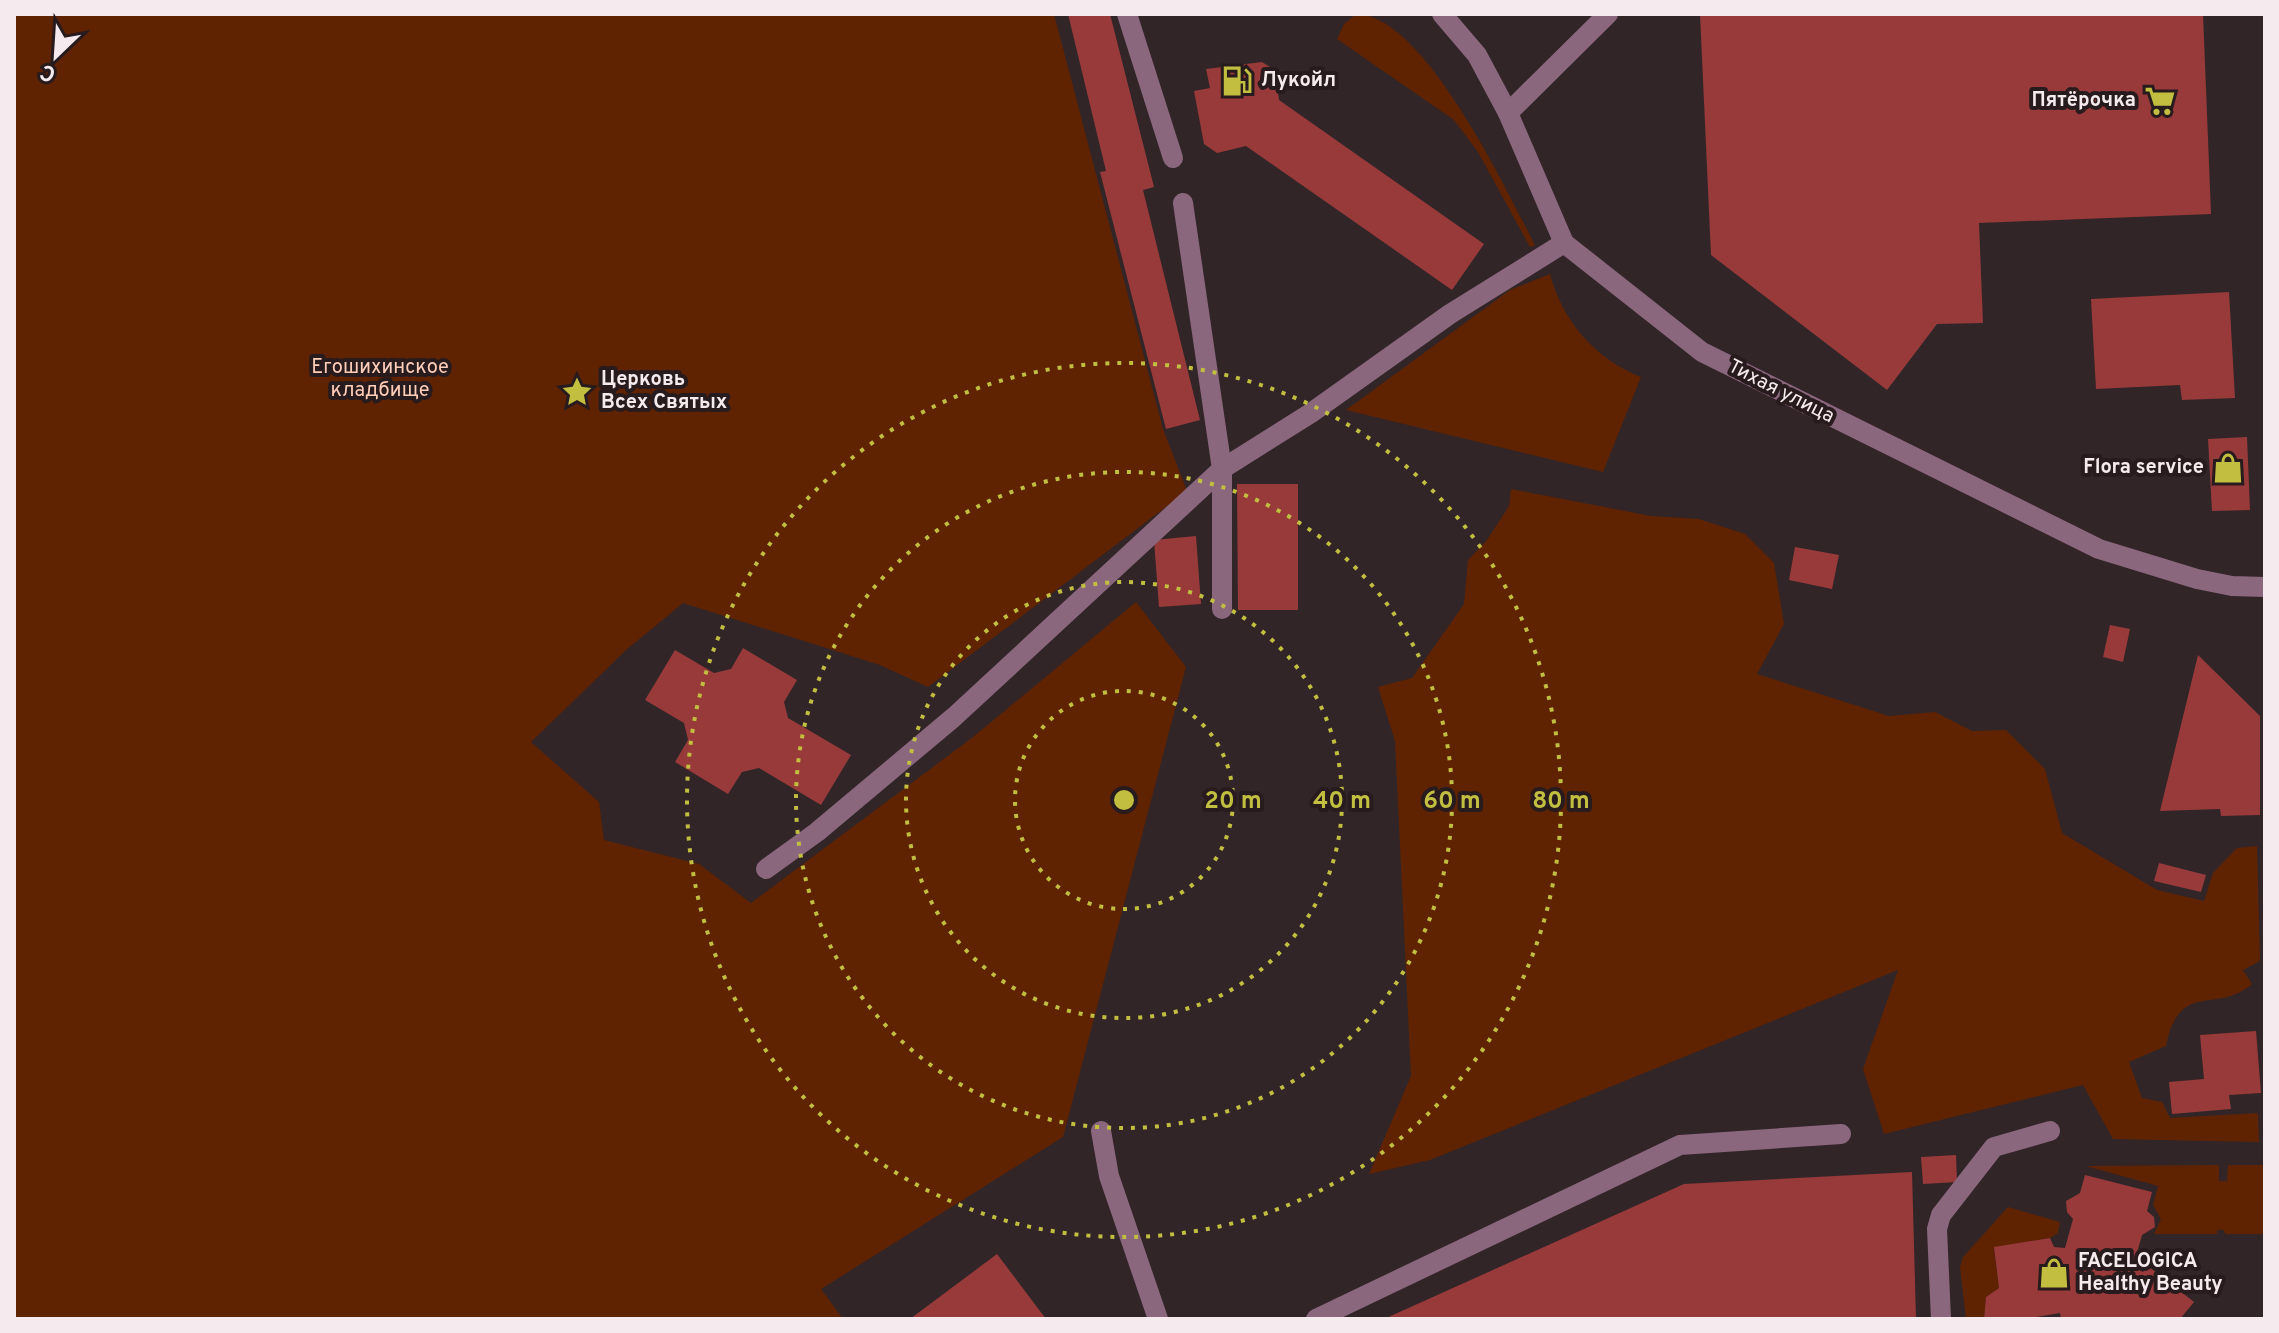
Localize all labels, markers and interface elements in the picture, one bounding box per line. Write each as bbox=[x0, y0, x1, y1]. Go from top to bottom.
north arrow bbox=[16, 16, 96, 96]
text: С bbox=[37, 57, 61, 87]
fuel station icon: Лукойл bbox=[1220, 64, 1254, 98]
place label: Лукойл bbox=[1261, 68, 1336, 94]
supermarket icon: Пятёрочка bbox=[2143, 84, 2177, 118]
place label: Пятёрочка bbox=[2031, 88, 2136, 114]
street label: Тихая улица bbox=[1723, 354, 1839, 430]
park label: Егошихинское кладбище bbox=[311, 355, 449, 404]
place label: Церковь Всех Святых bbox=[601, 367, 727, 416]
place icon: Церковь Всех Святых bbox=[560, 375, 594, 409]
shop icon: Flora service bbox=[2211, 451, 2245, 485]
place label: Flora service bbox=[2083, 455, 2204, 481]
centre of rings bbox=[1110, 786, 1138, 814]
text: 20 m bbox=[1204, 787, 1262, 817]
text: 40 m bbox=[1313, 787, 1371, 817]
text: 60 m bbox=[1423, 787, 1481, 817]
text: 80 m bbox=[1532, 787, 1590, 817]
place label: FACELOGICA Healthy Beauty bbox=[2078, 1249, 2223, 1298]
shop icon: FACELOGICA Healthy Beauty bbox=[2037, 1256, 2071, 1290]

